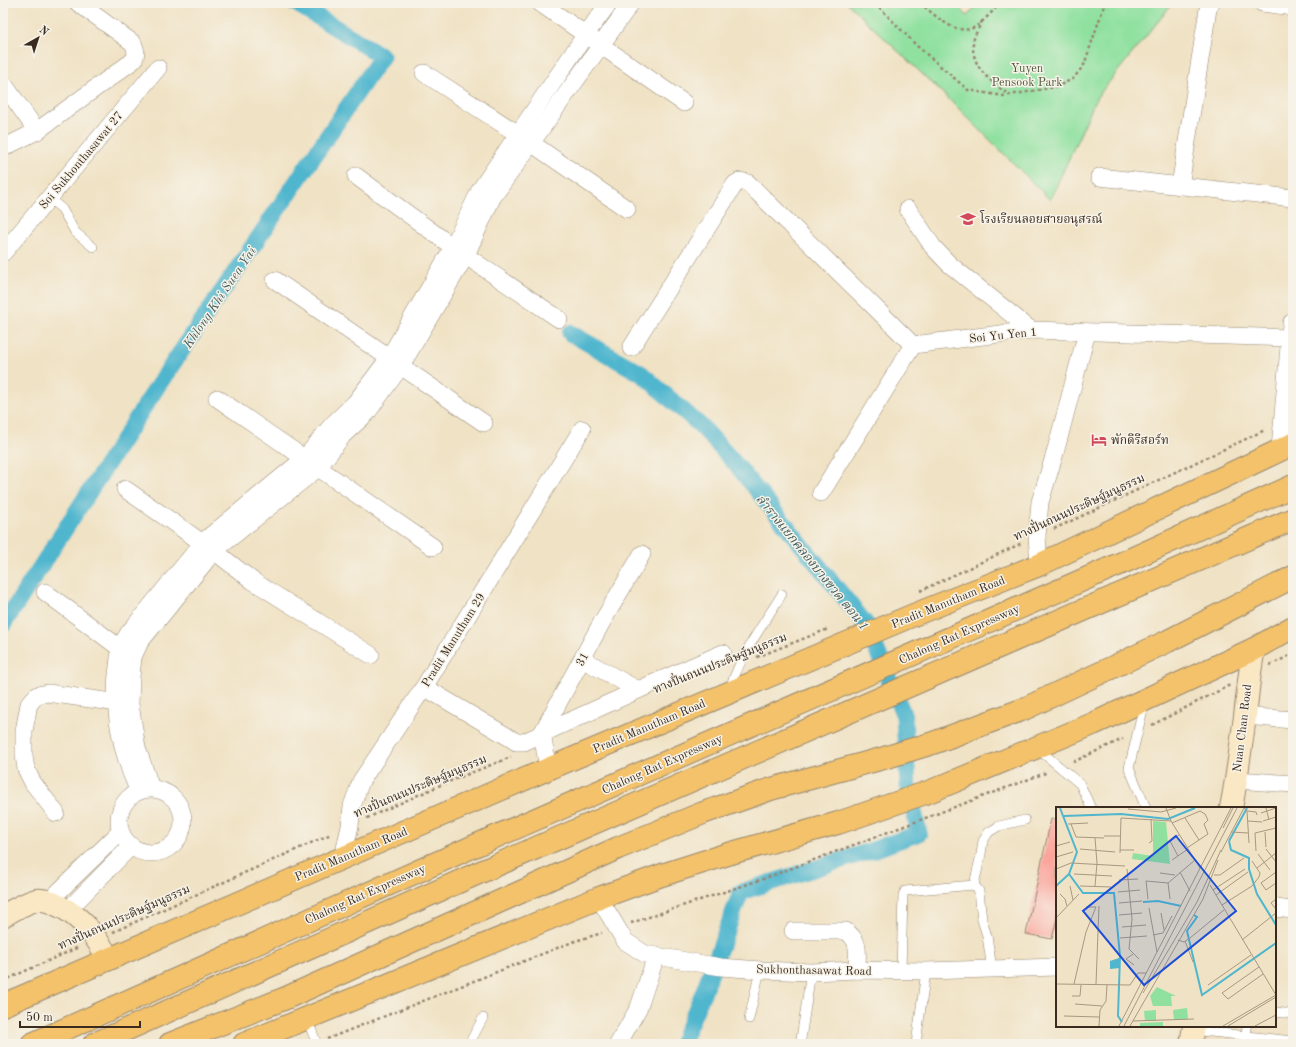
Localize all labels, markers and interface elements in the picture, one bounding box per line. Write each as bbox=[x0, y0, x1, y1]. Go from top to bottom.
north arrow bbox=[18, 18, 58, 58]
text: N bbox=[37, 24, 51, 39]
park label: Yuyen Pensook Park bbox=[992, 63, 1062, 89]
street label: Soi Sukhonthasawat 27 bbox=[38, 110, 126, 212]
school or university icon: โรงเรียนลอยสายอนุสรณ์ bbox=[959, 210, 977, 228]
place label: โรงเรียนลอยสายอนุสรณ์ bbox=[979, 210, 1103, 227]
water label: Khlong Khi Suea Yai bbox=[181, 244, 259, 352]
street label: Soi Yu Yen 1 bbox=[969, 326, 1038, 346]
hotel icon: พักดีรีสอร์ท bbox=[1090, 431, 1108, 449]
place label: พักดีรีสอร์ท bbox=[1111, 433, 1169, 447]
street label: ทางปั่นถนนประดิษฐ์มนูธรรม bbox=[1010, 469, 1147, 544]
water label: ลำรางแยกคลองบางขวด ตอน 1 bbox=[753, 492, 871, 633]
street label: Pradit Manutham Road bbox=[890, 575, 1007, 631]
street label: Pradit Manutham 29 bbox=[420, 591, 488, 690]
street label: Chalong Rat Expressway bbox=[897, 603, 1022, 667]
street label: ทางปั่นถนนประดิษฐ์มนูธรรม bbox=[650, 628, 789, 697]
street label: 31 bbox=[574, 650, 591, 668]
street label: Nuan Chan Road bbox=[1232, 683, 1254, 773]
street label: Pradit Manutham Road bbox=[591, 698, 708, 756]
street label: Chalong Rat Expressway bbox=[600, 733, 725, 797]
street label: ทางปั่นถนนประดิษฐ์มนูธรรม bbox=[351, 750, 489, 821]
inset map bbox=[1056, 807, 1276, 1027]
street label: Pradit Manutham Road bbox=[293, 826, 410, 884]
street label: Chalong Rat Expressway bbox=[303, 863, 428, 927]
street label: ทางปั่นถนนประดิษฐ์มนูธรรม bbox=[55, 880, 193, 953]
street label: Sukhonthasawat Road bbox=[756, 964, 872, 978]
scale bar bbox=[20, 1003, 140, 1029]
text: 50 m bbox=[26, 1011, 53, 1024]

